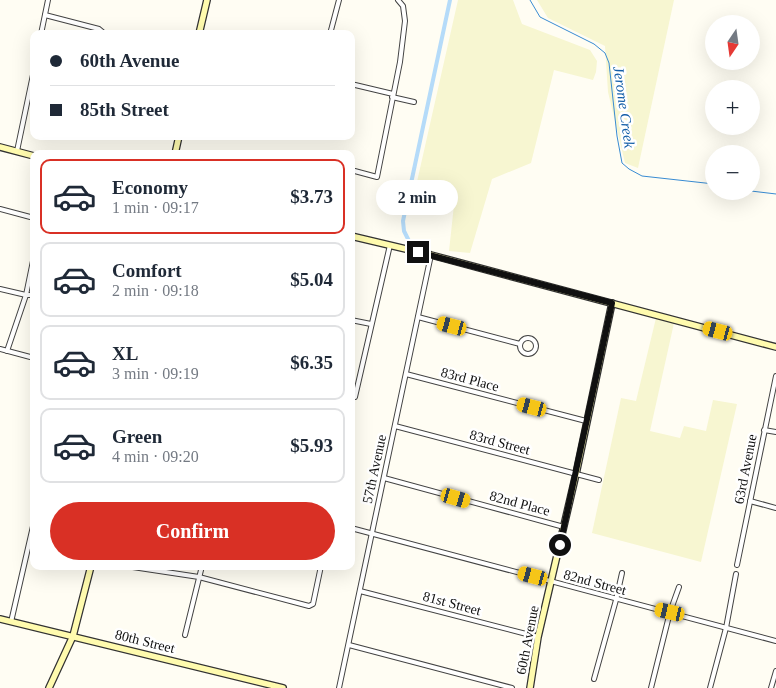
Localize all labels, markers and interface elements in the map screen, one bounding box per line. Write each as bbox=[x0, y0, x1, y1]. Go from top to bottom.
north arrow bbox=[705, 15, 760, 70]
map controls bbox=[705, 15, 760, 200]
text: 60th Avenue bbox=[80, 50, 179, 71]
water label: Jerome Creek bbox=[610, 65, 638, 149]
button: + bbox=[705, 80, 760, 135]
text: 85th Street bbox=[80, 99, 169, 120]
button: − bbox=[705, 145, 760, 200]
icon: car bbox=[52, 174, 97, 219]
text: Economy bbox=[112, 177, 188, 198]
callout: 2 min bbox=[377, 180, 459, 214]
text: $3.73 bbox=[290, 186, 333, 207]
text: 2 min bbox=[398, 189, 436, 206]
text: 1 min · 09:17 bbox=[112, 199, 199, 216]
route end bbox=[407, 241, 429, 263]
icon: car bbox=[52, 257, 97, 302]
text: Comfort bbox=[112, 260, 182, 281]
text: $5.04 bbox=[290, 269, 333, 290]
text: 2 min · 09:18 bbox=[112, 282, 199, 299]
car bbox=[435, 315, 468, 337]
car bbox=[701, 320, 734, 342]
icon: car bbox=[52, 340, 97, 385]
text: XL bbox=[112, 343, 138, 364]
text: $6.35 bbox=[290, 352, 333, 373]
text: 3 min · 09:19 bbox=[112, 365, 199, 382]
street label: 83rd Place bbox=[439, 365, 501, 394]
car bbox=[515, 396, 548, 418]
icon: car bbox=[52, 423, 97, 468]
text: Green bbox=[112, 426, 162, 447]
street label: 83rd Street bbox=[468, 427, 532, 458]
street label: 57th Avenue bbox=[360, 433, 389, 505]
street label: 63rd Avenue bbox=[731, 433, 760, 505]
text: $5.93 bbox=[290, 435, 333, 456]
text: 4 min · 09:20 bbox=[112, 448, 199, 465]
car bbox=[439, 487, 472, 509]
street label: 82nd Place bbox=[488, 488, 552, 519]
button: Confirm bbox=[50, 502, 335, 560]
route start bbox=[549, 534, 571, 556]
car bbox=[516, 565, 549, 587]
street label: 82nd Street bbox=[562, 567, 628, 598]
street label: 81st Street bbox=[421, 589, 483, 618]
car bbox=[653, 601, 686, 623]
street label: 60th Avenue bbox=[513, 604, 542, 676]
street label: 80th Street bbox=[113, 627, 176, 656]

